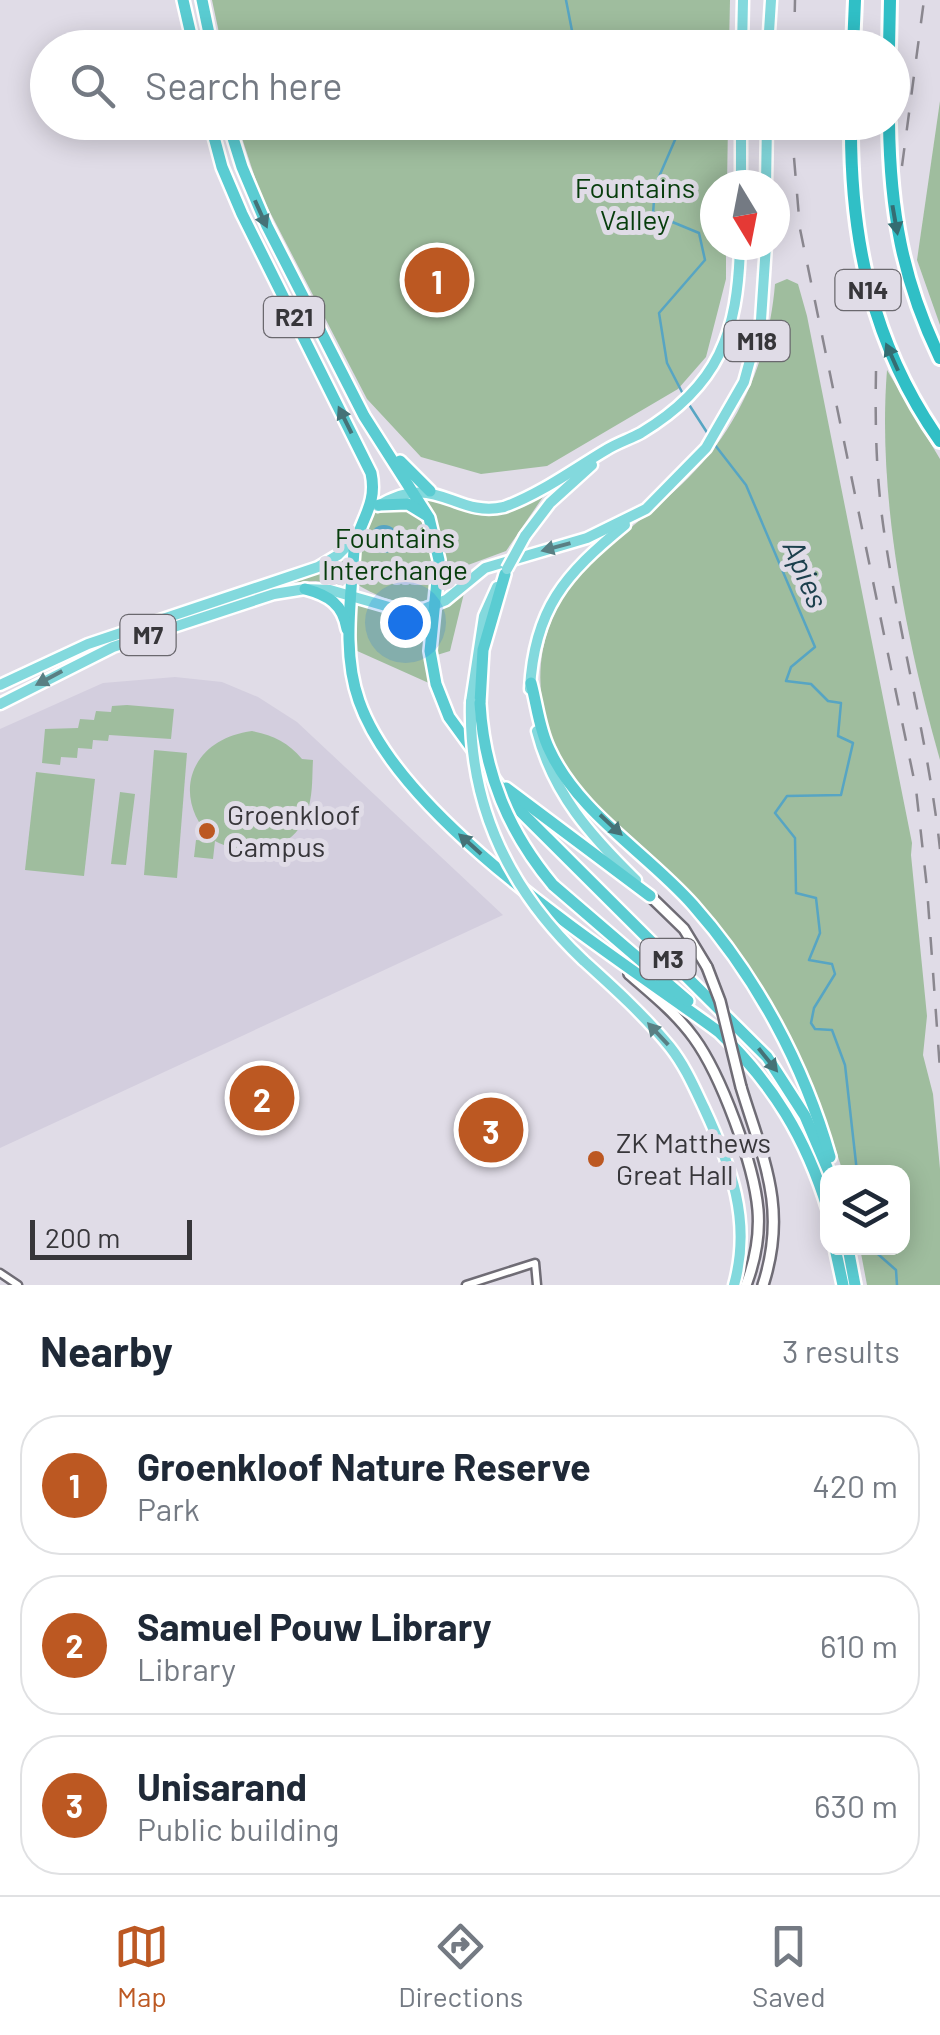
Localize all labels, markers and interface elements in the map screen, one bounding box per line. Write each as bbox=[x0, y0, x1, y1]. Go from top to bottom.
search box bbox=[30, 30, 910, 140]
icon: search bbox=[65, 58, 120, 113]
text: Search here bbox=[145, 62, 343, 108]
park label: Fountains Valley bbox=[575, 170, 695, 236]
north arrow bbox=[700, 170, 790, 260]
one-way arrow bbox=[253, 200, 270, 229]
one-way arrow bbox=[888, 204, 903, 236]
pin: 1 bbox=[404, 242, 470, 318]
road number: N14 bbox=[836, 270, 900, 310]
road number: R21 bbox=[264, 297, 324, 337]
road number: M18 bbox=[724, 321, 790, 361]
one-way arrow bbox=[884, 342, 900, 372]
one-way arrow bbox=[337, 405, 354, 434]
park label: Fountains Interchange bbox=[322, 520, 468, 586]
water label: Apies bbox=[777, 534, 837, 613]
one-way arrow bbox=[541, 539, 572, 555]
your location bbox=[380, 597, 431, 648]
road number: M7 bbox=[120, 615, 176, 655]
one-way arrow bbox=[34, 669, 63, 686]
place label: Groenkloof Campus bbox=[227, 797, 360, 863]
one-way arrow bbox=[599, 813, 623, 836]
marker: Groenkloof Campus bbox=[196, 820, 218, 842]
one-way arrow bbox=[458, 833, 482, 856]
road number: M3 bbox=[640, 939, 696, 979]
one-way arrow bbox=[647, 1022, 670, 1046]
one-way arrow bbox=[757, 1048, 778, 1073]
pin: 2 bbox=[230, 1060, 294, 1136]
pin: 3 bbox=[458, 1092, 524, 1168]
place label: ZK Matthews Great Hall bbox=[616, 1125, 771, 1191]
marker: ZK Matthews Great Hall bbox=[585, 1148, 607, 1170]
map controls bbox=[820, 1165, 910, 1255]
button: layers bbox=[820, 1165, 910, 1255]
scale bar bbox=[30, 1215, 192, 1260]
text: 200 m bbox=[45, 1220, 120, 1254]
text: Nearby bbox=[40, 1325, 173, 1375]
text: 3 results bbox=[782, 1331, 900, 1369]
text: Groenkloof Nature Reserve bbox=[137, 1443, 591, 1489]
text: 1 bbox=[69, 1466, 80, 1504]
text: 420 m bbox=[812, 1466, 898, 1504]
text: Park bbox=[137, 1489, 200, 1527]
text: Samuel Pouw Library bbox=[137, 1603, 492, 1649]
text: 2 bbox=[66, 1626, 83, 1664]
text: 610 m bbox=[820, 1626, 898, 1664]
text: Library bbox=[137, 1649, 236, 1687]
text: Unisarand bbox=[137, 1763, 307, 1809]
text: 3 bbox=[66, 1786, 83, 1824]
text: 630 m bbox=[814, 1786, 898, 1824]
text: Public building bbox=[137, 1809, 339, 1847]
tab: Map bbox=[114, 1919, 169, 2013]
tab: Directions bbox=[398, 1919, 523, 2013]
tab: Saved bbox=[752, 1919, 826, 2013]

